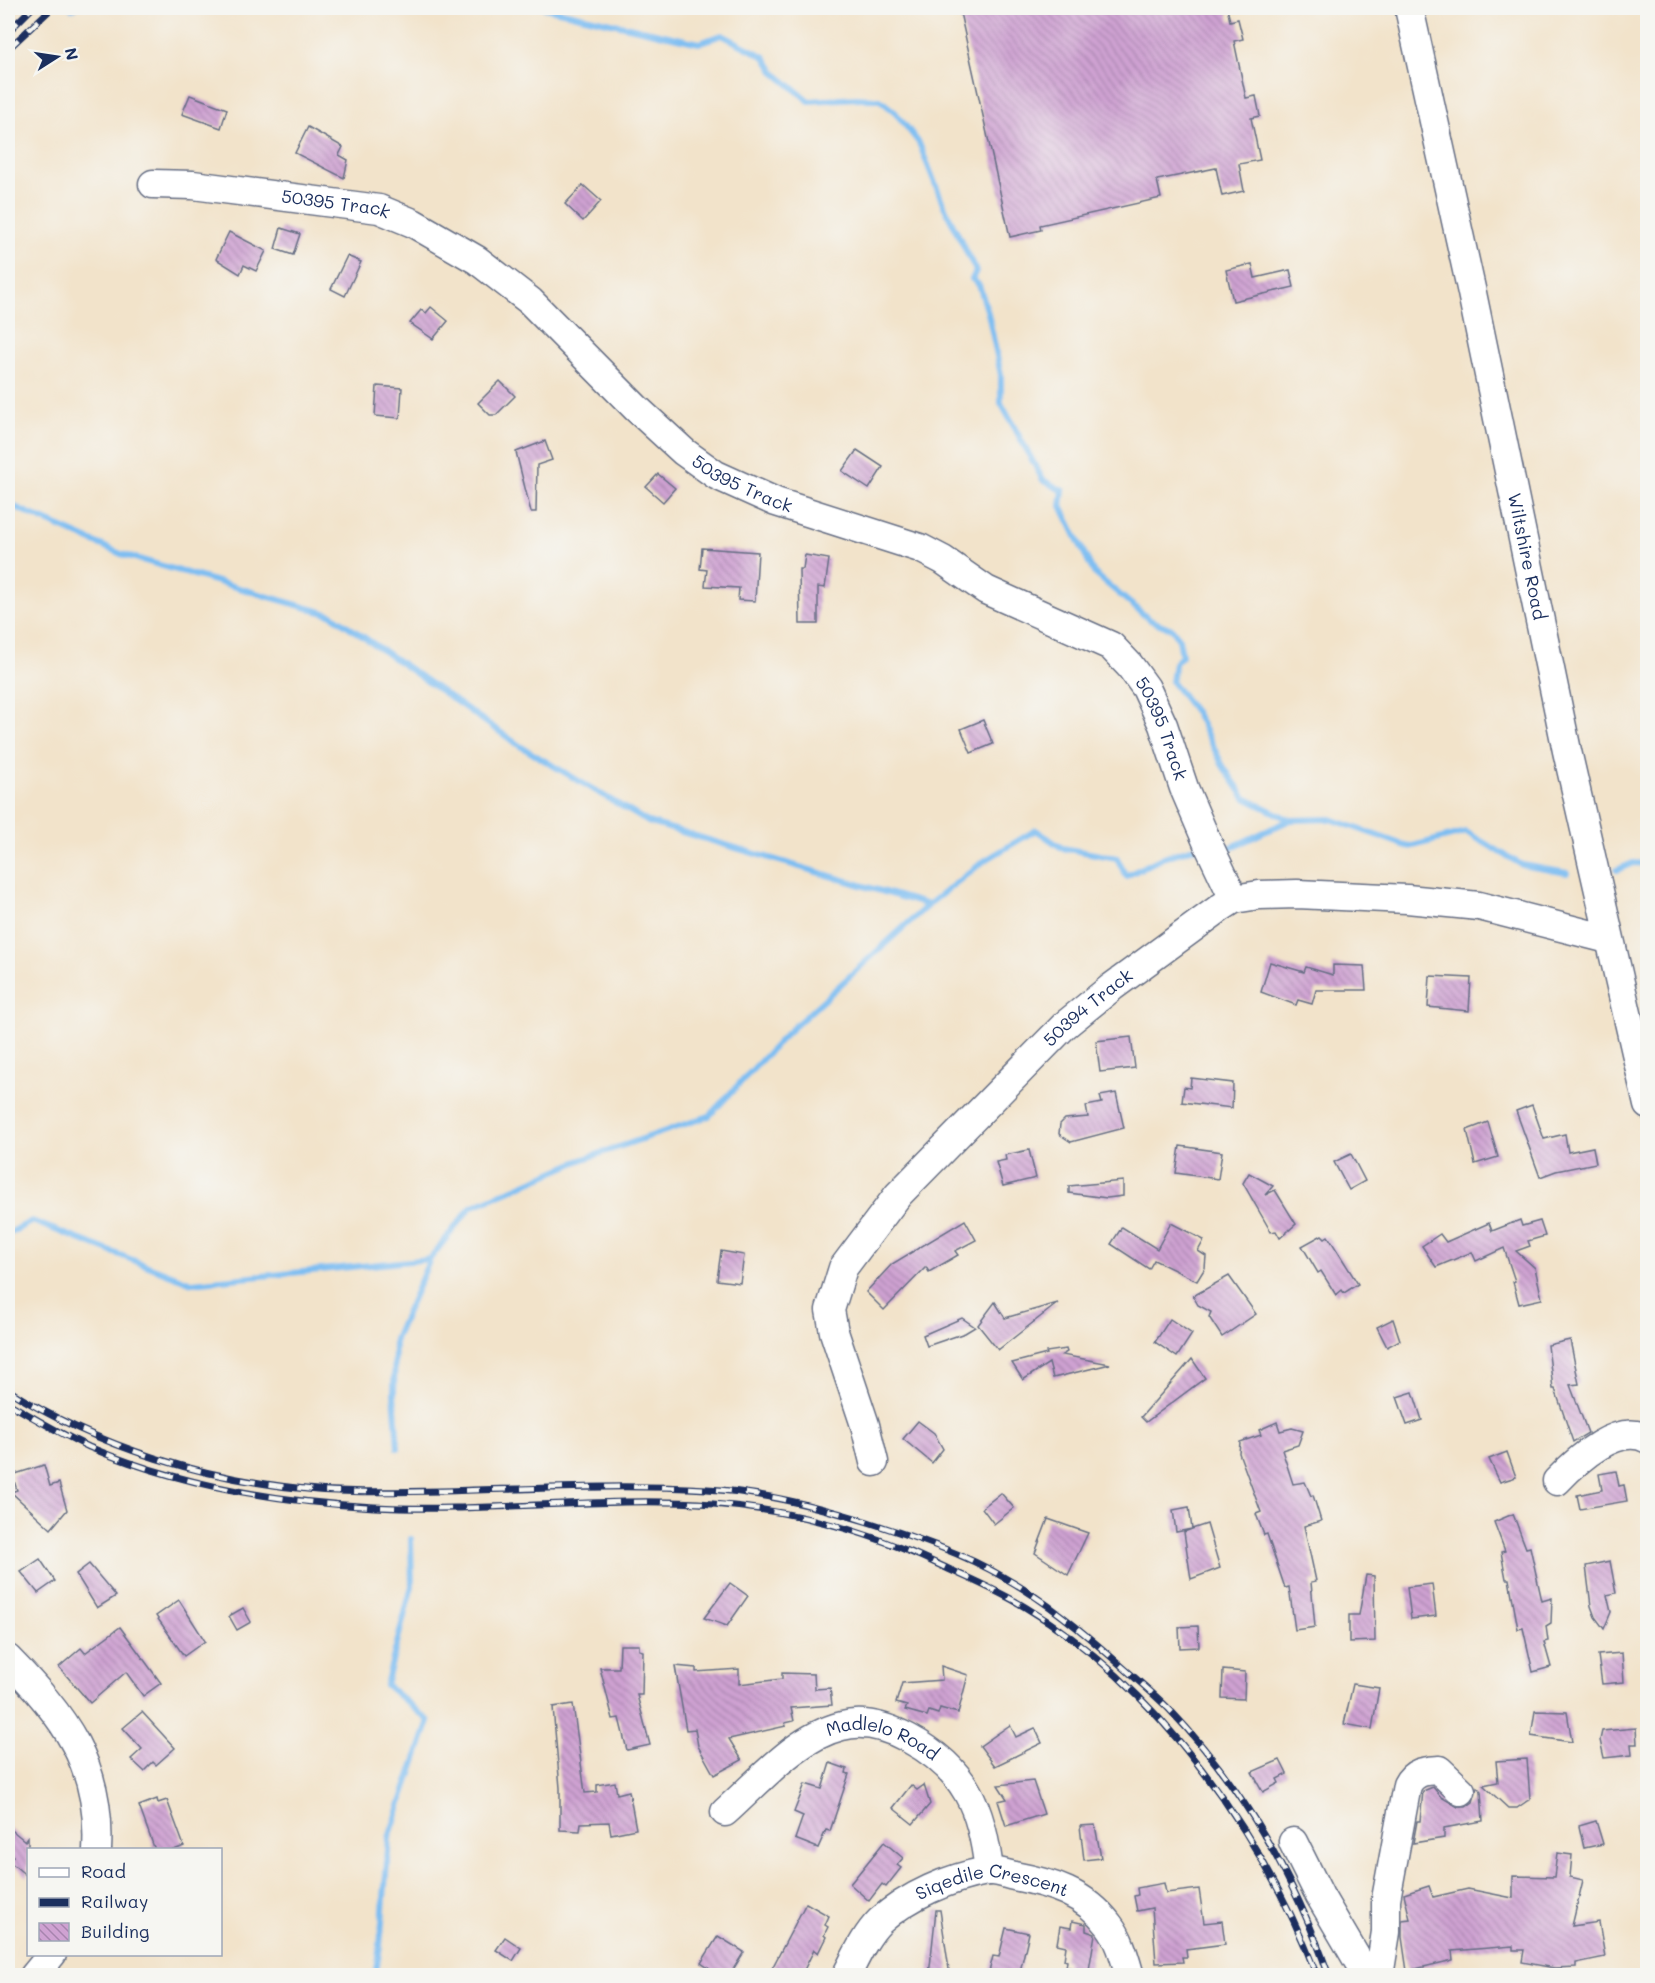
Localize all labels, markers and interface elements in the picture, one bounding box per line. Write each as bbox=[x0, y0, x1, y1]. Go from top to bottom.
north arrow bbox=[27, 27, 87, 87]
text: N bbox=[61, 46, 84, 62]
street label: 50395 Track bbox=[280, 184, 394, 223]
street label: 50395 Track bbox=[688, 449, 796, 518]
street label: Wiltshire Road bbox=[1503, 491, 1552, 622]
street label: 50395 Track bbox=[1130, 671, 1194, 783]
street label: 50394 Track bbox=[1038, 963, 1137, 1051]
street label: Madlelo Road bbox=[823, 1711, 944, 1765]
legend bbox=[27, 1848, 222, 1956]
text: Siqedile Crescent bbox=[911, 1858, 1073, 1905]
text: Road bbox=[81, 1859, 126, 1883]
street label: Siqedile Crescent bbox=[913, 1884, 1071, 1912]
text: Railway bbox=[81, 1889, 148, 1913]
text: Building bbox=[81, 1919, 149, 1943]

